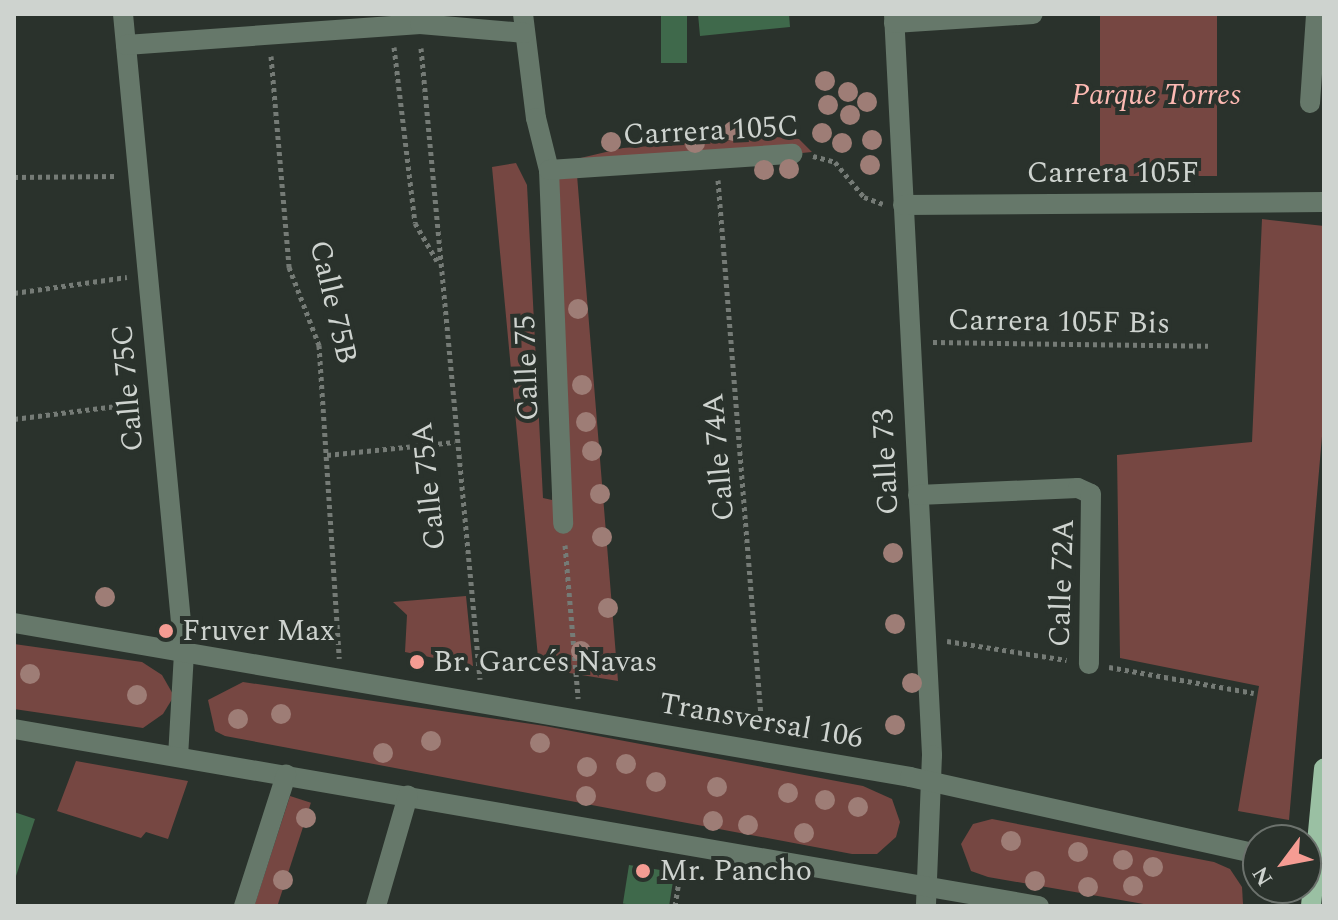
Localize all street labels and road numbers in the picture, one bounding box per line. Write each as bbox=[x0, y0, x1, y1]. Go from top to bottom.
street label: Carrera 105C bbox=[622, 108, 800, 154]
street label: Carrera 105F bbox=[1027, 155, 1199, 191]
street label: Calle 75B bbox=[301, 237, 365, 367]
street label: Carrera 105F Bis bbox=[948, 302, 1170, 342]
street label: Calle 75 bbox=[507, 314, 547, 422]
street label: Calle 75C bbox=[105, 323, 151, 453]
street label: Calle 74A bbox=[695, 391, 743, 523]
street label: Calle 73 bbox=[865, 408, 907, 516]
street label: Calle 75A bbox=[404, 420, 454, 552]
street label: Calle 72A bbox=[1042, 518, 1082, 648]
street label: Transversal 106 bbox=[656, 685, 866, 757]

